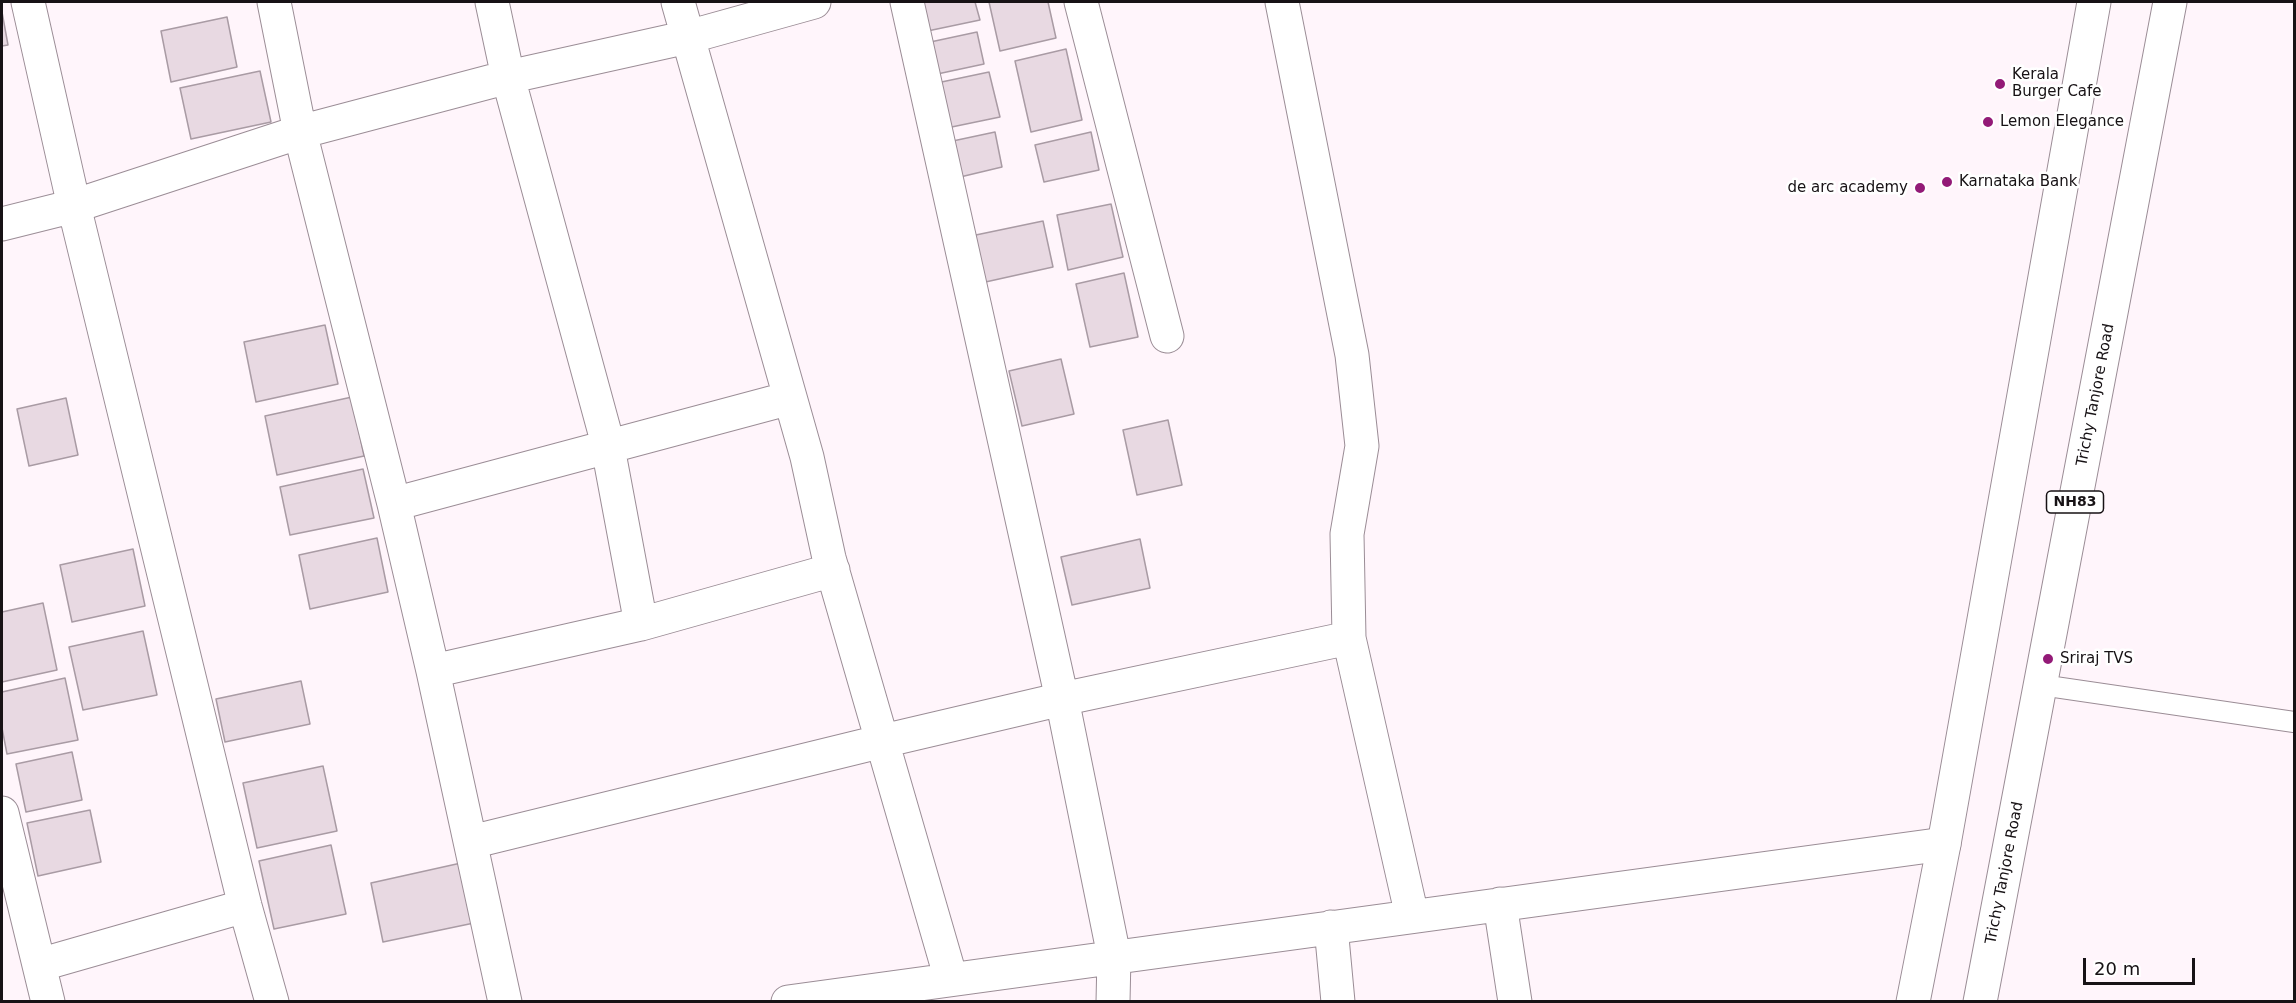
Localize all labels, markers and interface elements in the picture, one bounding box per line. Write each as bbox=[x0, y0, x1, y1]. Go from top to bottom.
place label: Kerala Burger Cafe bbox=[2012, 66, 2102, 101]
marker: Kerala Burger Cafe bbox=[1993, 77, 2007, 91]
place label: Lemon Elegance bbox=[2000, 113, 2124, 131]
marker: Lemon Elegance bbox=[1981, 115, 1995, 129]
place label: Karnataka Bank bbox=[1959, 173, 2077, 191]
marker: Karnataka Bank bbox=[1940, 175, 1954, 189]
place label: de arc academy bbox=[1788, 179, 1908, 197]
marker: de arc academy bbox=[1913, 181, 1927, 195]
street label: Trichy Tanjore Road bbox=[2073, 322, 2119, 468]
road number: NH83 bbox=[2046, 491, 2104, 513]
place label: Sriraj TVS bbox=[2060, 650, 2133, 668]
marker: Sriraj TVS bbox=[2041, 652, 2055, 666]
street label: Trichy Tanjore Road bbox=[1982, 800, 2028, 946]
scale bar bbox=[2086, 946, 2198, 984]
text: 20 m bbox=[2094, 958, 2140, 979]

